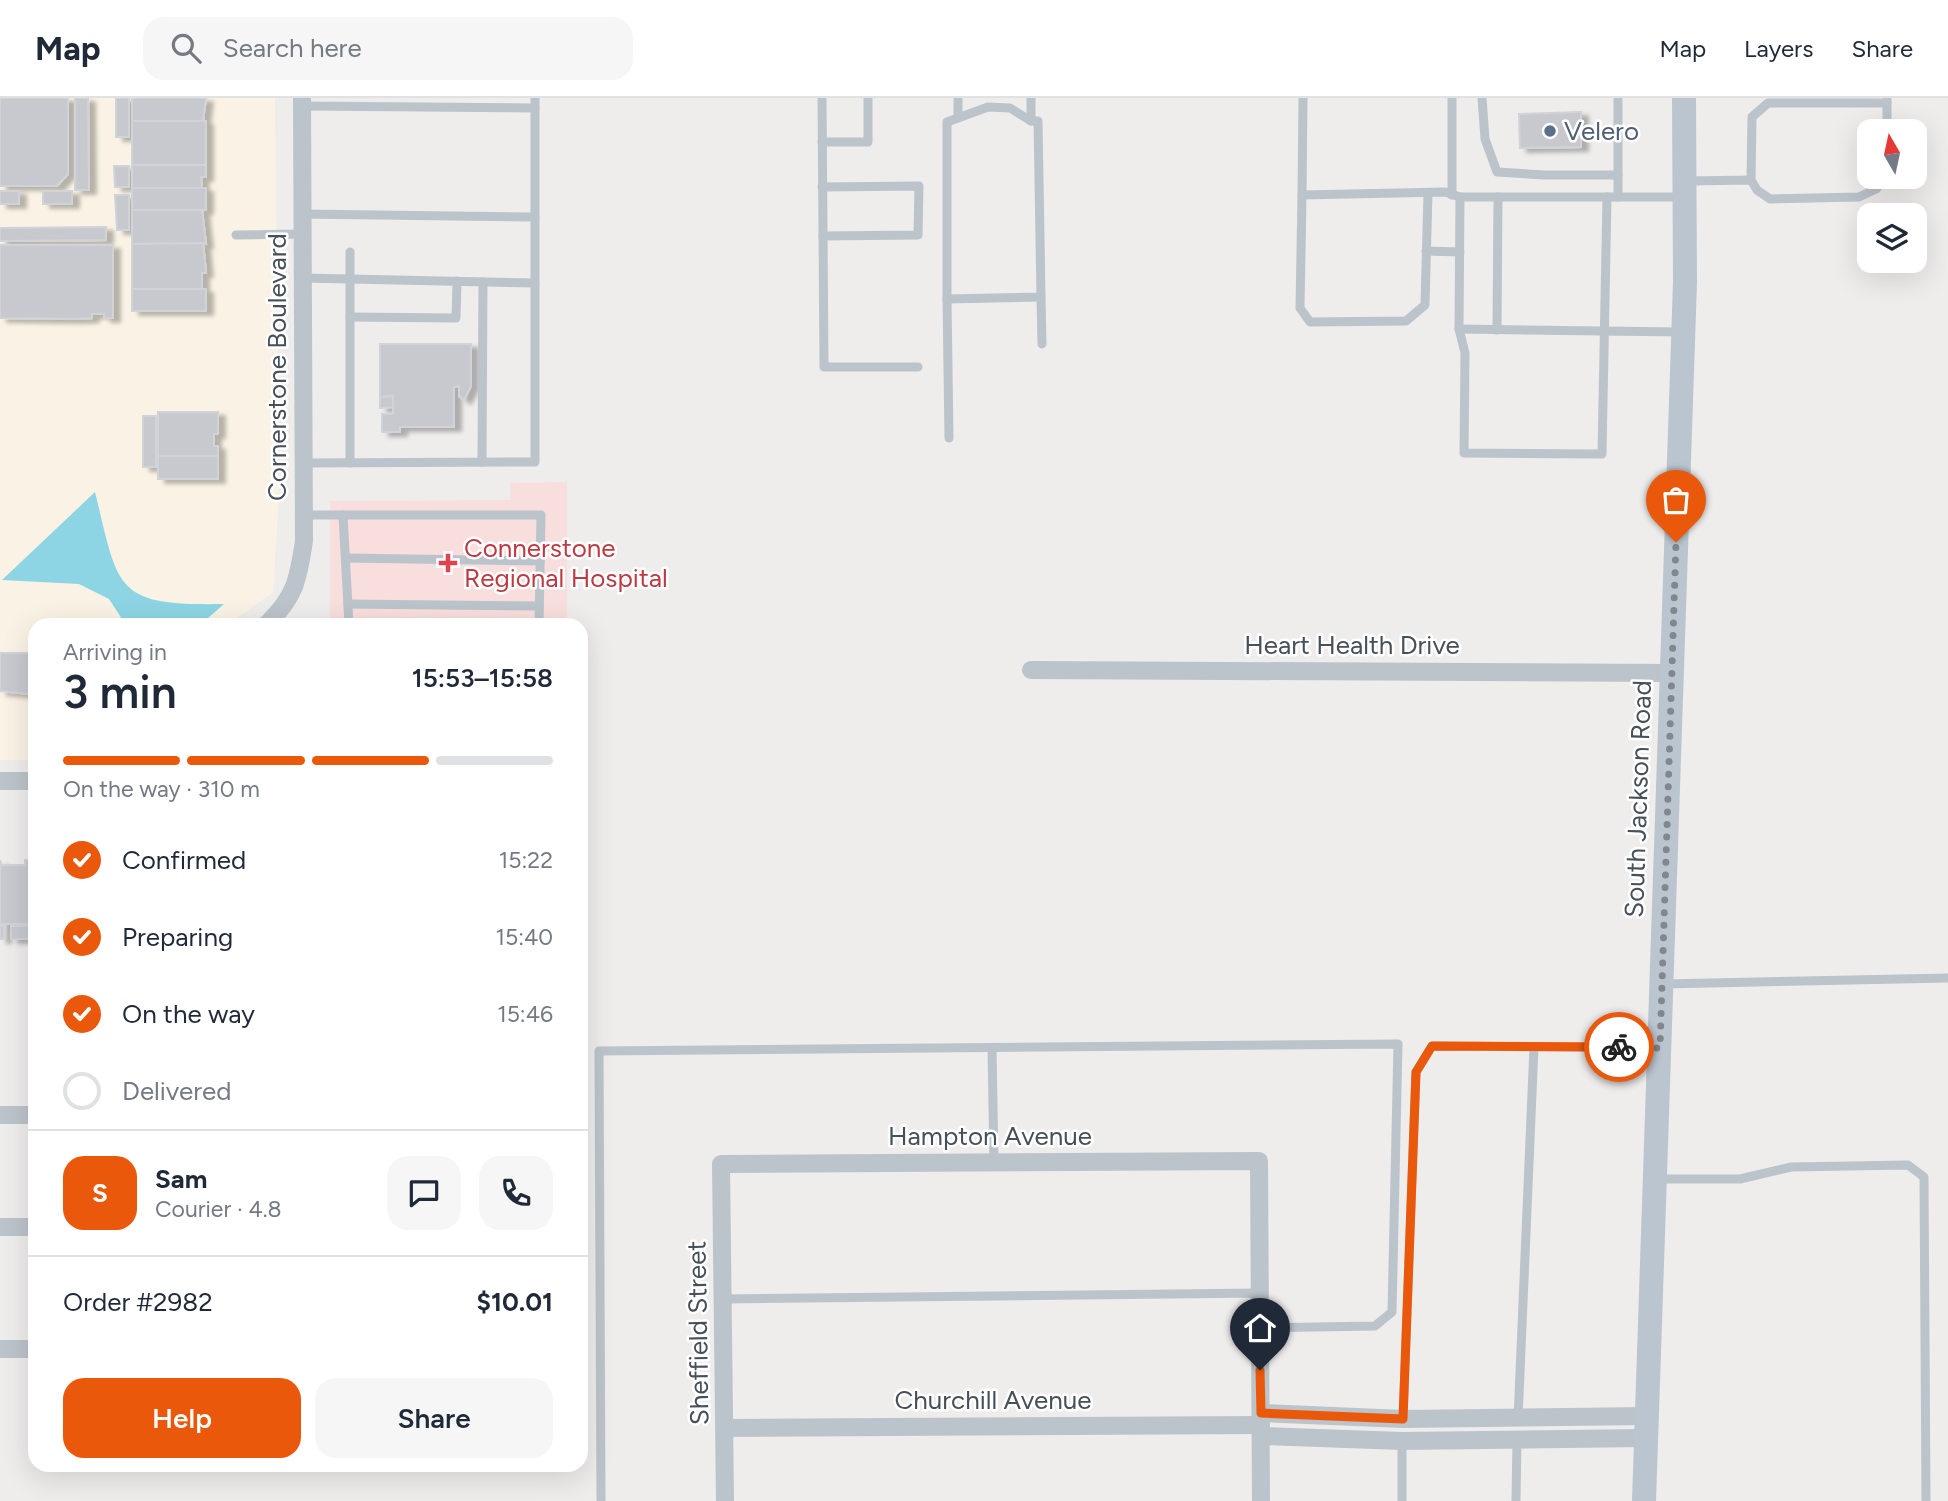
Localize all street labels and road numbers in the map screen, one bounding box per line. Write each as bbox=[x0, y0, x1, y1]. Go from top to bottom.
street label: Cornerstone Boulevard bbox=[261, 233, 293, 501]
street label: Heart Health Drive bbox=[1244, 629, 1460, 661]
street label: South Jackson Road bbox=[1618, 680, 1658, 918]
street label: Hampton Avenue bbox=[888, 1120, 1092, 1152]
street label: Sheffield Street bbox=[680, 1240, 716, 1425]
street label: Churchill Avenue bbox=[895, 1384, 1091, 1416]

